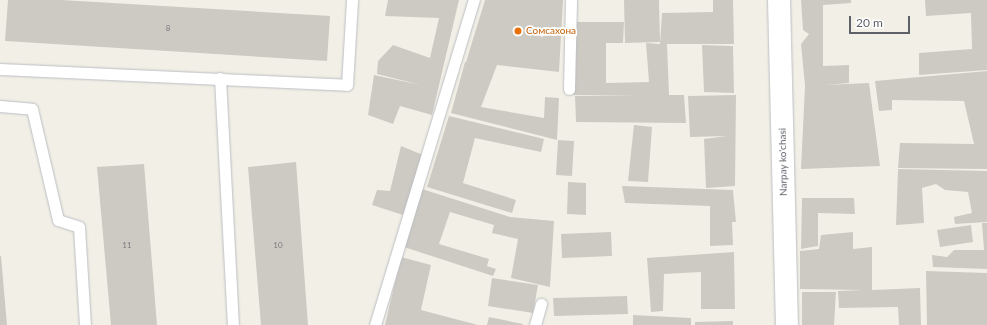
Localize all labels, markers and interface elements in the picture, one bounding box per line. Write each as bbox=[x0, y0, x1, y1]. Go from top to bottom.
scale bar bbox=[851, 8, 912, 34]
text: 20 m bbox=[856, 15, 883, 30]
house number: 8 bbox=[166, 24, 170, 34]
place label: Сомсахона bbox=[526, 25, 576, 37]
marker: Сомсахона bbox=[513, 26, 523, 36]
street label: Narpay ko'chasi bbox=[776, 128, 790, 196]
house number: 11 bbox=[122, 241, 132, 251]
house number: 10 bbox=[273, 241, 283, 251]

